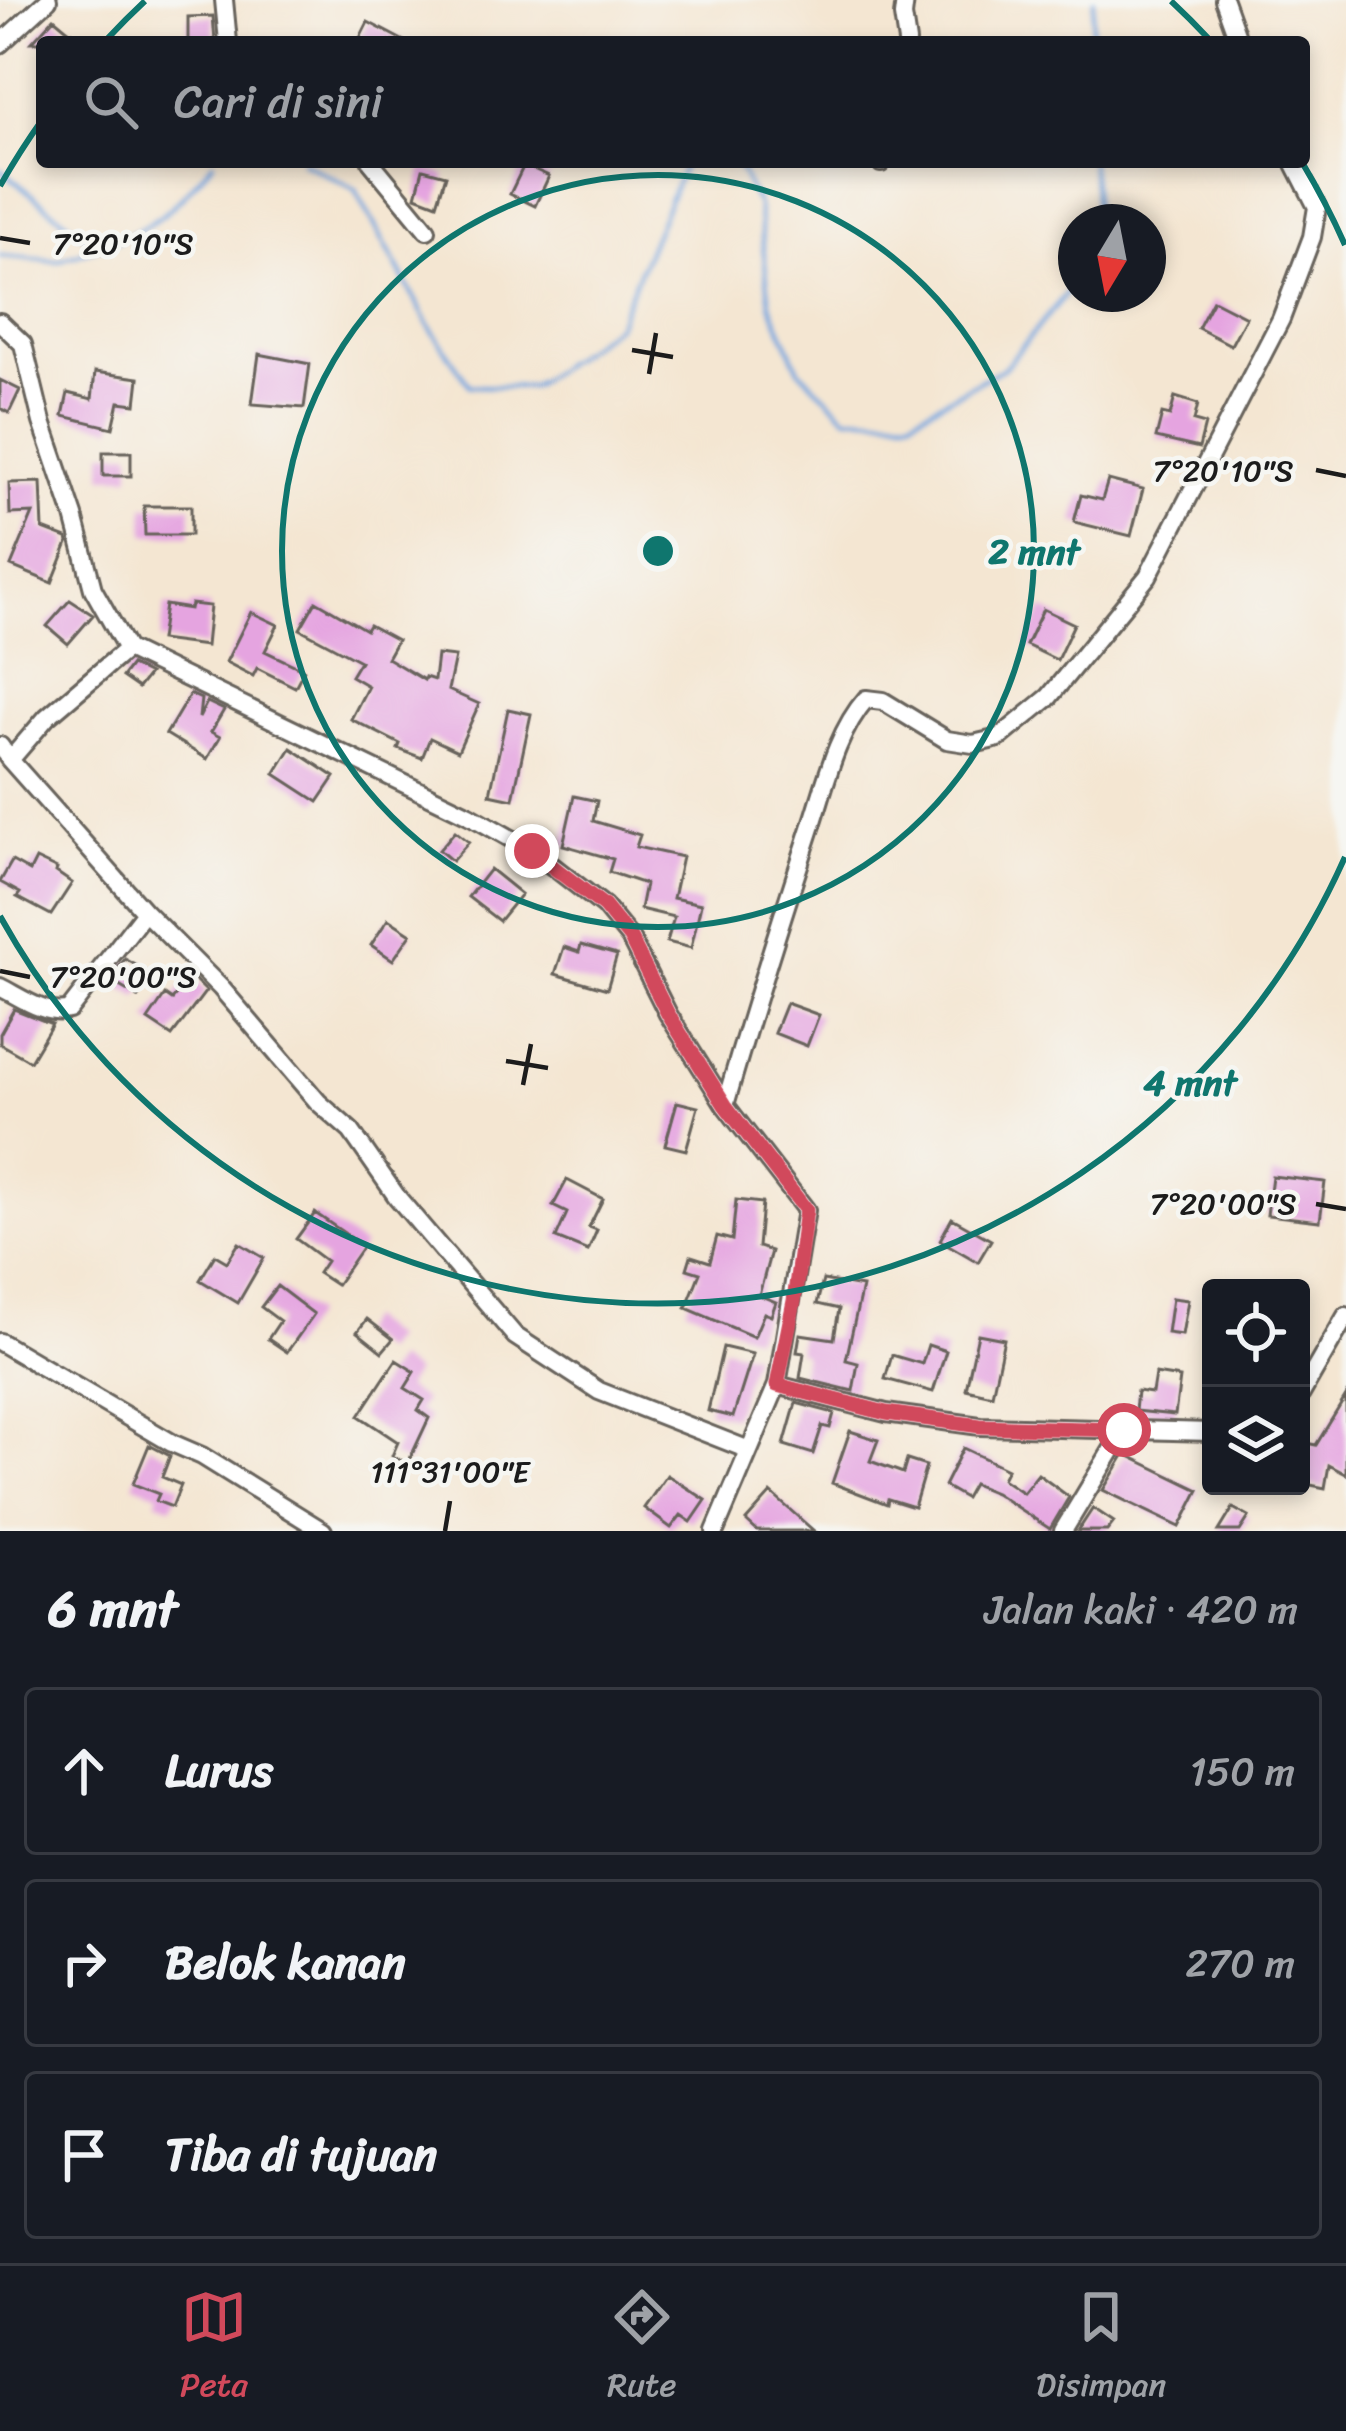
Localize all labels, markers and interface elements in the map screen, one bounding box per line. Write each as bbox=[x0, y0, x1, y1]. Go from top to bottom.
search box bbox=[36, 36, 1310, 168]
text: Cari di sini bbox=[174, 62, 383, 142]
icon: search bbox=[78, 69, 144, 135]
north arrow bbox=[1058, 204, 1166, 312]
text: 7°20'10"S bbox=[53, 217, 193, 271]
text: 7°20'10"S bbox=[1153, 444, 1293, 498]
text: 2 mnt bbox=[988, 520, 1082, 584]
centre of rings bbox=[637, 530, 679, 572]
route end bbox=[505, 824, 559, 878]
text: 7°20'00"S bbox=[50, 950, 196, 1004]
text: 4 mnt bbox=[1143, 1051, 1239, 1115]
text: 7°20'00"S bbox=[1150, 1177, 1296, 1231]
map controls bbox=[1202, 1279, 1310, 1495]
button: locate bbox=[1202, 1279, 1310, 1387]
button: layers bbox=[1202, 1387, 1310, 1495]
route start bbox=[1097, 1403, 1151, 1457]
text: 111°31'00"E bbox=[371, 1445, 532, 1499]
text: 6 mnt bbox=[48, 1564, 177, 1654]
text: Jalan kaki · 420 m bbox=[984, 1575, 1298, 1644]
text: Lurus bbox=[165, 1731, 273, 1811]
text: 150 m bbox=[1190, 1737, 1295, 1806]
icon: ahead bbox=[51, 1738, 117, 1804]
text: Belok kanan bbox=[165, 1923, 405, 2003]
text: 270 m bbox=[1185, 1929, 1295, 1998]
icon: right bbox=[51, 1930, 117, 1996]
text: Tiba di tujuan bbox=[165, 2115, 437, 2195]
icon: arrive bbox=[51, 2122, 117, 2188]
tab: Peta bbox=[180, 2284, 248, 2414]
tab: Rute bbox=[607, 2284, 676, 2414]
tab: Disimpan bbox=[1036, 2284, 1166, 2414]

